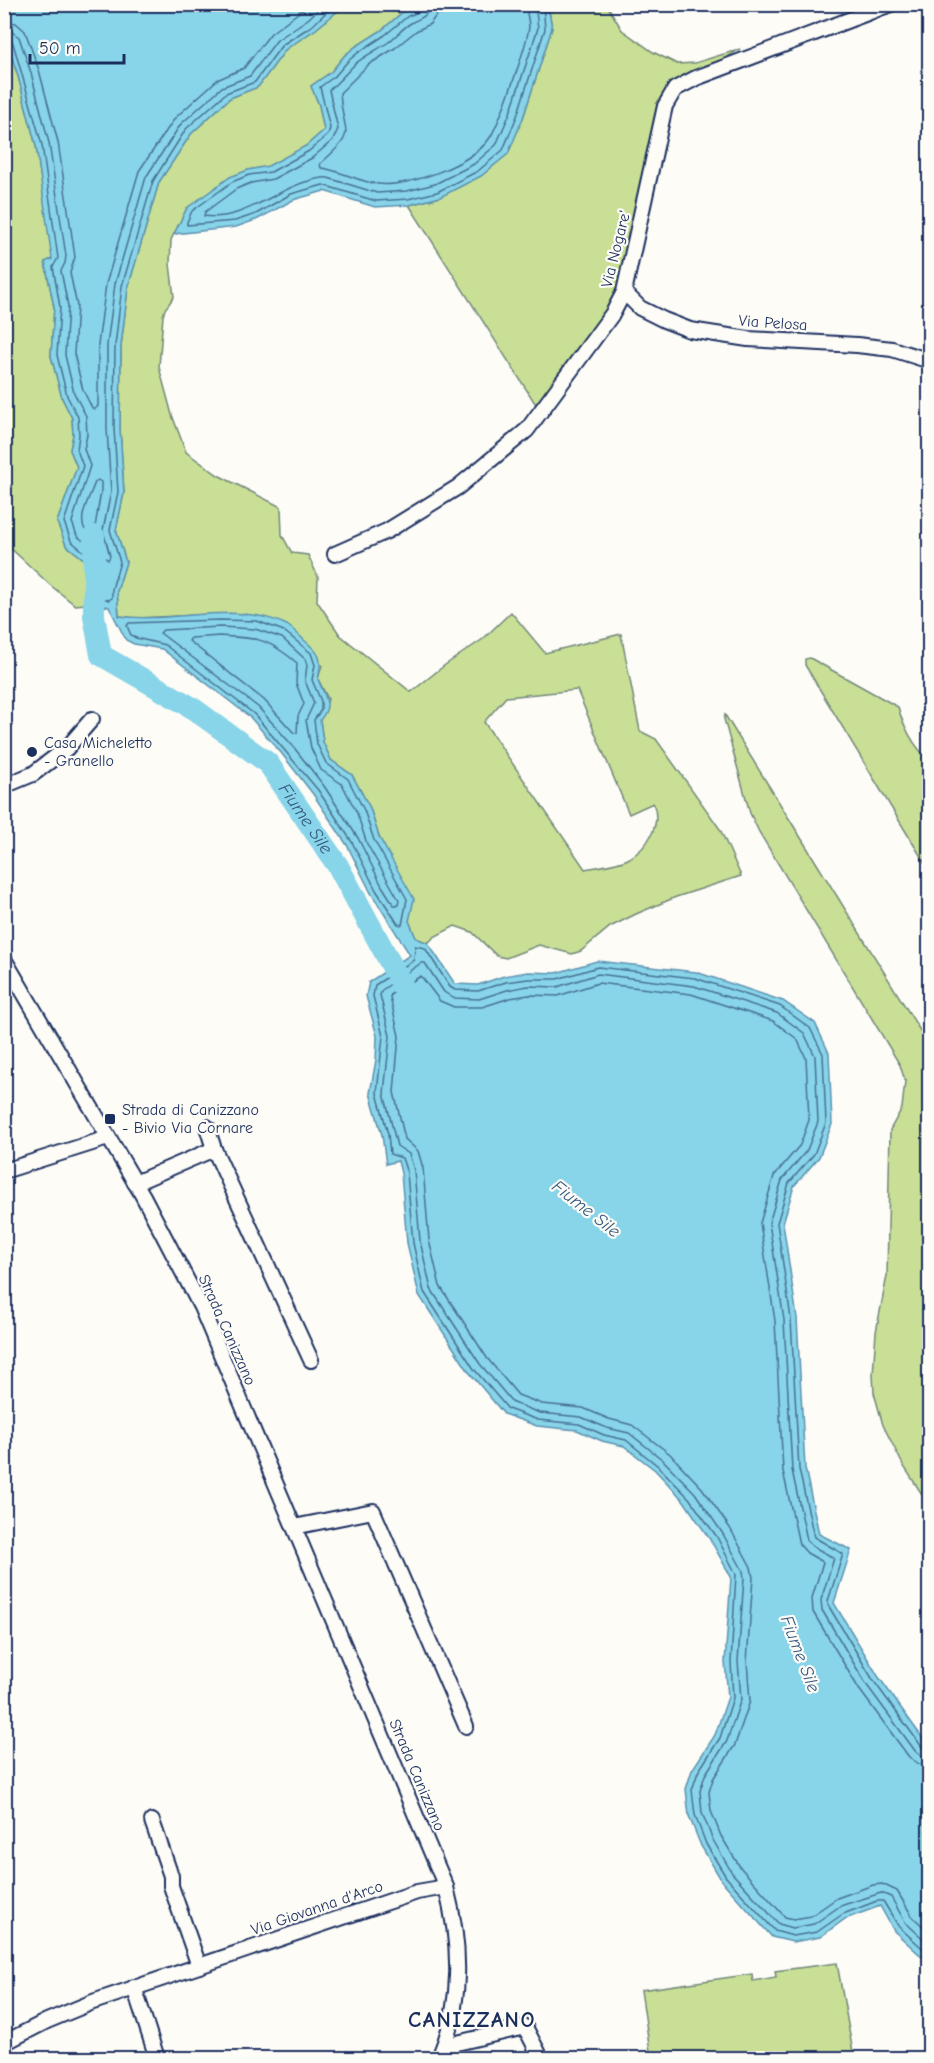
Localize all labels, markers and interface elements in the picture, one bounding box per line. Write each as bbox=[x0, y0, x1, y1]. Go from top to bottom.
scale bar bbox=[30, 27, 124, 65]
text: 50 m bbox=[39, 38, 81, 59]
street label: Via Nogare' bbox=[598, 209, 634, 289]
street label: Via Pelosa bbox=[738, 312, 808, 334]
place label: Casa Micheletto - Granello bbox=[44, 734, 152, 770]
marker: Casa Micheletto - Granello bbox=[25, 745, 39, 759]
water label: Fiume Sile bbox=[274, 779, 337, 858]
place label: Strada di Canizzano - Bivio Via Cornare bbox=[122, 1101, 259, 1137]
marker: Strada di Canizzano - Bivio Via Cornare bbox=[103, 1112, 117, 1126]
water label: Fiume Sile bbox=[548, 1176, 624, 1242]
street label: Strada Canizzano bbox=[194, 1272, 260, 1388]
water label: Fiume Sile bbox=[776, 1613, 824, 1695]
street label: Strada Canizzano bbox=[385, 1717, 449, 1833]
street label: Via Giovanna d'Arco bbox=[249, 1877, 385, 1939]
district label: CANIZZANO bbox=[408, 2007, 536, 2033]

